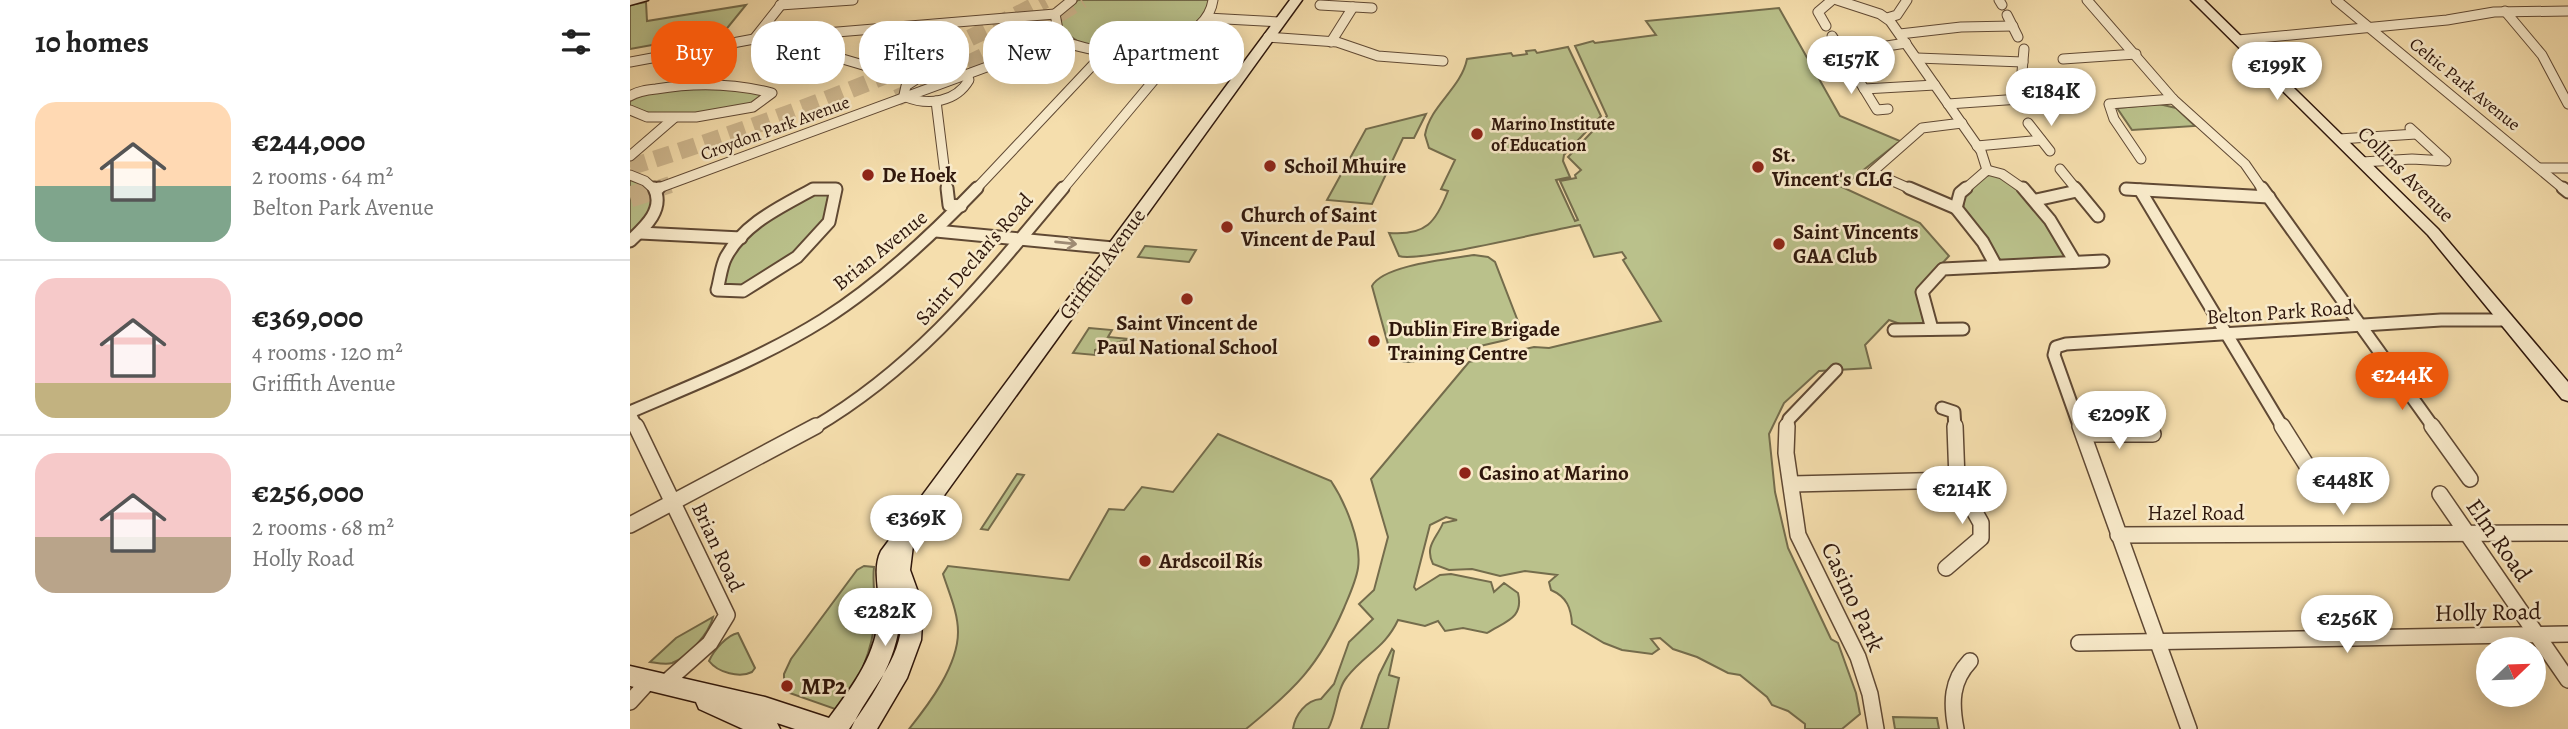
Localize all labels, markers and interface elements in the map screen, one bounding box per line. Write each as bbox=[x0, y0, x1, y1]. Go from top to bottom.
chip: Buy bbox=[651, 21, 737, 84]
chip: Rent bbox=[751, 21, 845, 84]
chip: Filters bbox=[859, 21, 969, 84]
chip: New bbox=[983, 21, 1075, 84]
chip: Apartment bbox=[1089, 21, 1244, 84]
text: 10 homes bbox=[35, 22, 149, 62]
icon: filters bbox=[557, 23, 595, 61]
street label: Celtic Park Avenue bbox=[2404, 32, 2526, 136]
pin: €157K bbox=[1802, 36, 1900, 96]
pin: €199K bbox=[2228, 42, 2326, 102]
text: €157K bbox=[1823, 43, 1879, 74]
text: €199K bbox=[2248, 49, 2306, 80]
pin: €184K bbox=[2002, 68, 2100, 128]
text: €184K bbox=[2022, 75, 2080, 106]
street label: Croydon Park Avenue bbox=[697, 90, 853, 166]
place label: Marino Institute of Education bbox=[1491, 112, 1615, 157]
street label: Collins Avenue bbox=[2352, 120, 2460, 228]
text: €244,000 bbox=[252, 121, 365, 161]
marker: Marino Institute of Education bbox=[1469, 126, 1485, 142]
icon: home bbox=[91, 130, 175, 214]
place label: St. Vincent's CLG bbox=[1771, 141, 1893, 193]
place label: Schoil Mhuire bbox=[1284, 152, 1407, 180]
marker: Schoil Mhuire bbox=[1262, 158, 1278, 174]
marker: St. Vincent's CLG bbox=[1750, 159, 1766, 175]
text: 2 rooms · 64 m² bbox=[252, 161, 393, 192]
place label: De Hoek bbox=[882, 161, 957, 189]
marker: De Hoek bbox=[860, 167, 876, 183]
street label: Saint Declan's Road bbox=[909, 186, 1040, 331]
text: Belton Park Avenue bbox=[252, 192, 434, 223]
place label: Church of Saint Vincent de Paul bbox=[1240, 201, 1377, 253]
street label: Brian Avenue bbox=[827, 203, 933, 297]
street label: Griffith Avenue bbox=[1052, 203, 1152, 325]
place label: Saint Vincents GAA Club bbox=[1793, 218, 1919, 270]
marker: Church of Saint Vincent de Paul bbox=[1219, 219, 1235, 235]
marker: Saint Vincents GAA Club bbox=[1771, 236, 1787, 252]
one-way arrow bbox=[1054, 237, 1077, 250]
marker: Saint Vincent de Paul National School bbox=[1179, 291, 1195, 307]
street label: Belton Park Road bbox=[2206, 293, 2355, 331]
text: €369,000 bbox=[252, 297, 363, 337]
icon: home bbox=[91, 306, 175, 390]
place label: Saint Vincent de Paul National School bbox=[1096, 309, 1278, 361]
place label: Dublin Fire Brigade Training Centre bbox=[1388, 315, 1560, 367]
marker: Dublin Fire Brigade Training Centre bbox=[1366, 333, 1382, 349]
text: 4 rooms · 120 m² bbox=[252, 337, 403, 368]
pin: €244K bbox=[2353, 352, 2451, 412]
text: €244K bbox=[2371, 359, 2433, 390]
text: Griffith Avenue bbox=[252, 368, 396, 399]
pin: €209K bbox=[2070, 392, 2168, 451]
text: €209K bbox=[2088, 398, 2150, 429]
pin: €448K bbox=[2294, 458, 2392, 517]
place label: Casino at Marino bbox=[1479, 459, 1629, 487]
text: €448K bbox=[2313, 464, 2373, 495]
marker: Casino at Marino bbox=[1457, 465, 1473, 481]
pin: €214K bbox=[1913, 466, 2011, 526]
text: €256,000 bbox=[252, 472, 364, 512]
text: €214K bbox=[1933, 473, 1991, 504]
icon: home bbox=[91, 481, 175, 565]
street label: Elm Road bbox=[2459, 492, 2539, 588]
pin: €369K bbox=[867, 496, 965, 555]
street label: Brian Road bbox=[685, 498, 751, 597]
street label: Hazel Road bbox=[2147, 499, 2245, 527]
text: €369K bbox=[886, 502, 946, 533]
text: 2 rooms · 68 m² bbox=[252, 512, 394, 543]
street label: Casino Park bbox=[1814, 537, 1892, 657]
text: Holly Road bbox=[252, 543, 354, 574]
place label: Ardscoil Rís bbox=[1158, 547, 1263, 575]
marker: Ardscoil Rís bbox=[1137, 553, 1153, 569]
pin: €282K bbox=[836, 588, 934, 648]
text: €282K bbox=[854, 595, 916, 626]
street label: Holly Road bbox=[2434, 595, 2542, 629]
pin: €256K bbox=[2298, 596, 2396, 655]
text: €256K bbox=[2317, 602, 2377, 633]
north arrow bbox=[2476, 637, 2546, 707]
map controls bbox=[2476, 637, 2546, 707]
place label: MP2 bbox=[801, 670, 847, 702]
marker: MP2 bbox=[779, 678, 795, 694]

